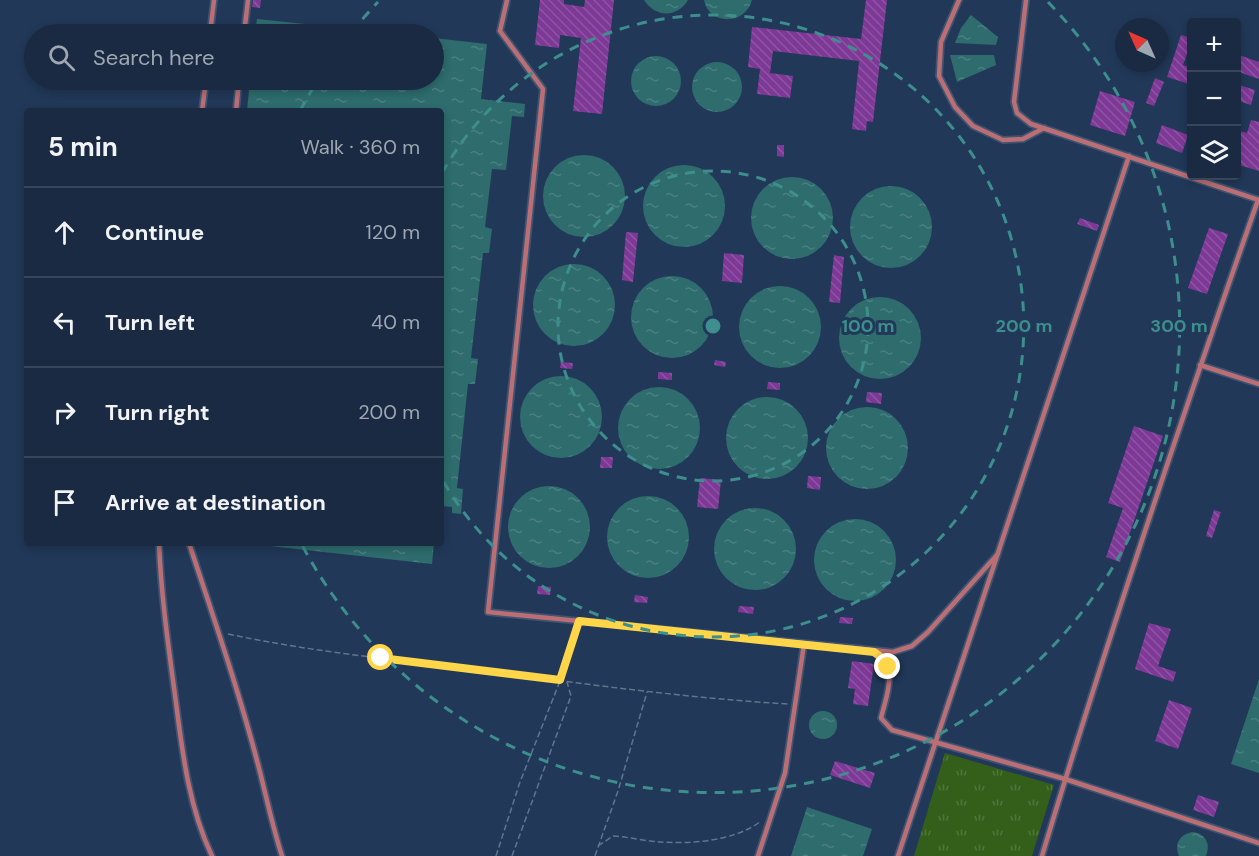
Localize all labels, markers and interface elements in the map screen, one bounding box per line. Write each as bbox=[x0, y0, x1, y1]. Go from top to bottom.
north arrow bbox=[1115, 18, 1169, 72]
map controls bbox=[1187, 18, 1241, 180]
button: + bbox=[1187, 18, 1241, 72]
search box bbox=[24, 24, 444, 90]
icon: search bbox=[45, 41, 78, 74]
text: Search here bbox=[93, 43, 214, 72]
button: − bbox=[1187, 72, 1241, 126]
button: layers bbox=[1187, 126, 1241, 180]
text: 5 min bbox=[48, 130, 118, 164]
text: Walk · 360 m bbox=[300, 134, 420, 160]
icon: ahead bbox=[48, 216, 81, 249]
text: Continue bbox=[105, 218, 204, 247]
text: 120 m bbox=[366, 219, 420, 245]
icon: left bbox=[48, 306, 81, 339]
text: Turn left bbox=[105, 308, 195, 337]
text: 40 m bbox=[371, 309, 420, 335]
text: 100 m bbox=[841, 314, 895, 338]
text: 200 m bbox=[996, 314, 1052, 338]
text: 300 m bbox=[1150, 314, 1208, 338]
centre of rings bbox=[703, 316, 723, 336]
icon: right bbox=[48, 396, 81, 429]
text: Turn right bbox=[105, 398, 210, 427]
text: 200 m bbox=[358, 399, 420, 425]
icon: arrive bbox=[48, 486, 81, 519]
text: Arrive at destination bbox=[105, 488, 326, 517]
route start bbox=[367, 644, 393, 670]
route end bbox=[874, 653, 900, 679]

